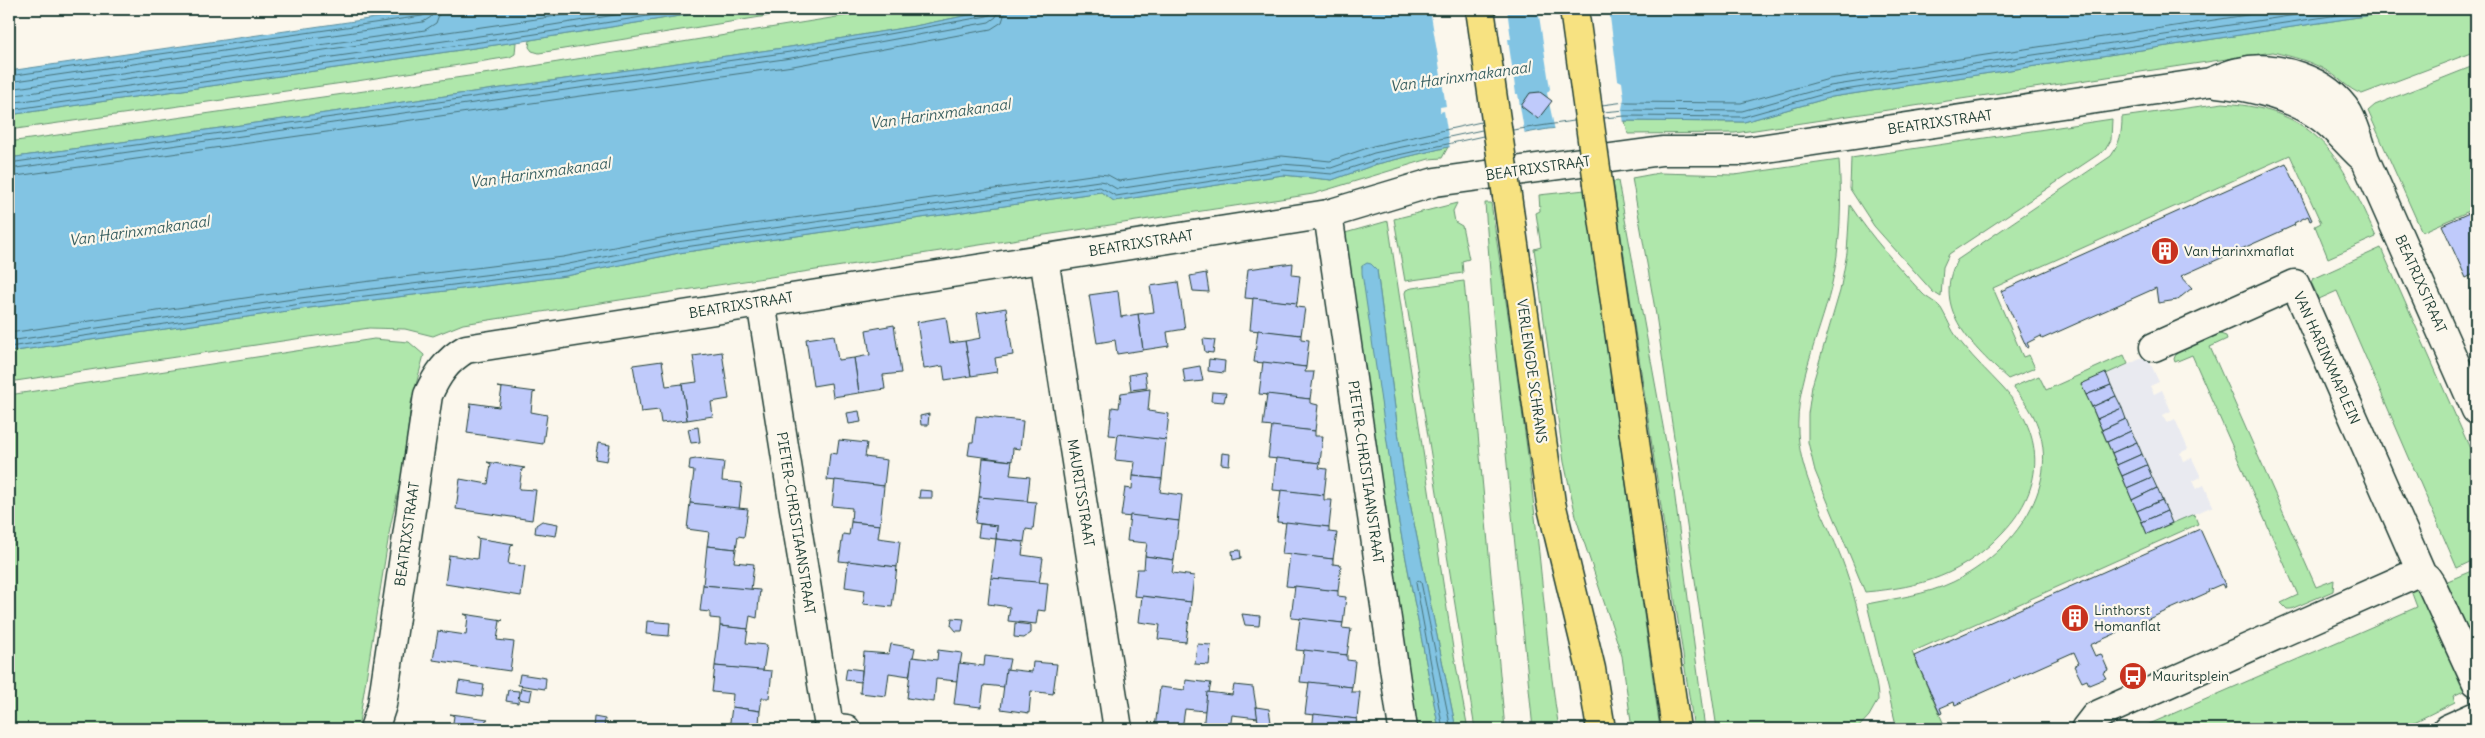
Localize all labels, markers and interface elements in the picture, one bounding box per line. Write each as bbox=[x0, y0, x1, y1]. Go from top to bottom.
water label: Van Harinxmakanaal bbox=[1389, 57, 1534, 96]
water label: Van Harinxmakanaal bbox=[869, 94, 1014, 133]
street label: BEATRIXSTRAAT bbox=[1887, 106, 1993, 138]
street label: BEATRIXSTRAAT bbox=[1485, 152, 1591, 184]
water label: Van Harinxmakanaal bbox=[469, 153, 614, 192]
water label: Van Harinxmakanaal bbox=[68, 211, 213, 250]
street label: BEATRIXSTRAAT bbox=[1088, 226, 1194, 260]
street label: BEATRIXSTRAAT bbox=[2391, 232, 2451, 336]
building icon: Van Harinxmaflat bbox=[2150, 236, 2180, 266]
place label: Van Harinxmaflat bbox=[2184, 242, 2294, 260]
street label: BEATRIXSTRAAT bbox=[688, 288, 794, 322]
street label: VAN HARINXMAPLEIN bbox=[2290, 289, 2364, 427]
street label: VERLENGDE SCHRANS bbox=[1513, 298, 1551, 444]
street label: PIETER-CHRISTIAANSTRAAT bbox=[1344, 379, 1388, 565]
street label: PIETER-CHRISTIAANSTRAAT bbox=[773, 430, 819, 616]
street label: MAURITSSTRAAT bbox=[1064, 438, 1098, 548]
street label: BEATRIXSTRAAT bbox=[391, 481, 423, 587]
place label: Linthorst Homanflat bbox=[2094, 601, 2161, 635]
building icon: Linthorst Homanflat bbox=[2060, 603, 2090, 633]
bus stop icon: Mauritsplein bbox=[2118, 661, 2148, 691]
place label: Mauritsplein bbox=[2152, 667, 2229, 685]

